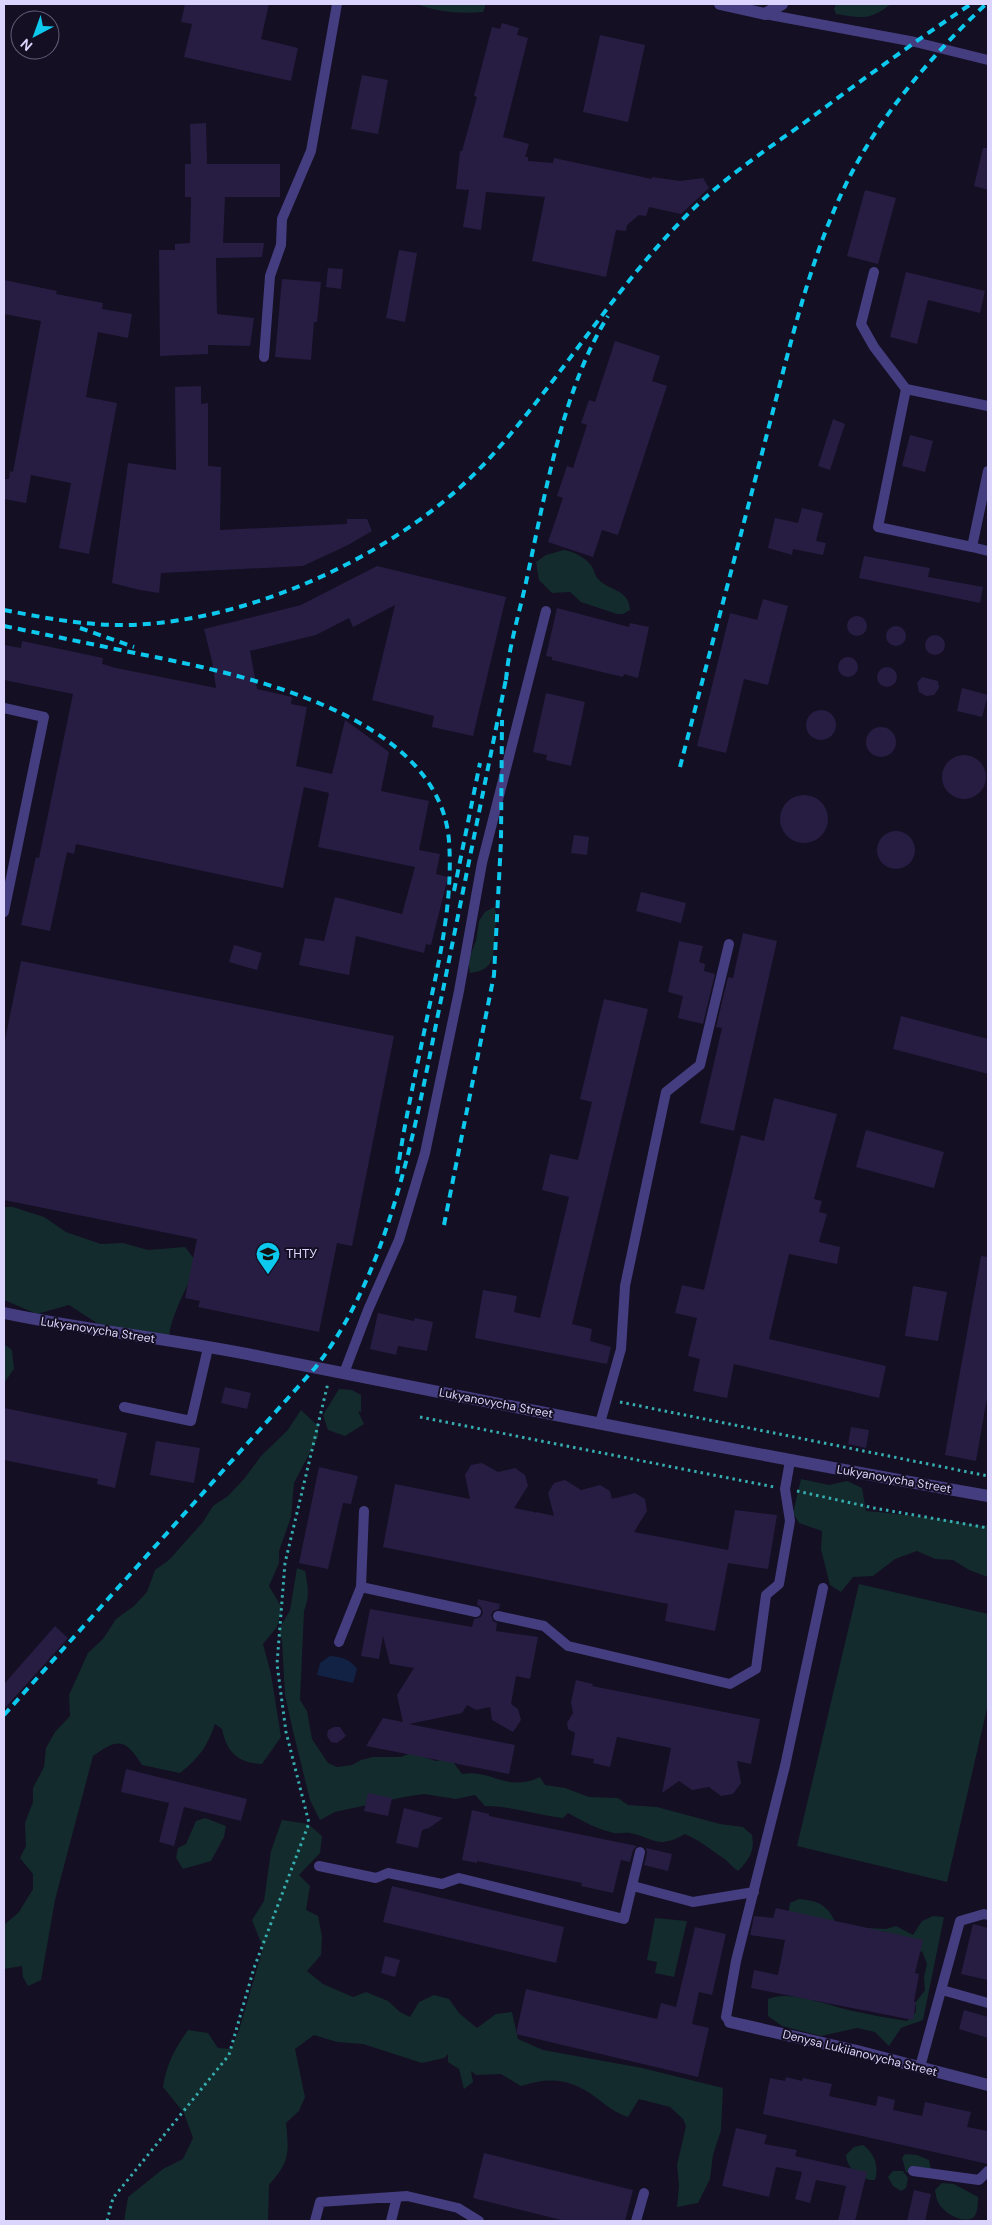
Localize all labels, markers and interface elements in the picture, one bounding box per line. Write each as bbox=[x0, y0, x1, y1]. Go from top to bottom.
north arrow bbox=[10, 10, 60, 60]
text: N bbox=[17, 35, 36, 55]
school or university icon: ТНТУ bbox=[255, 1241, 281, 1275]
place label: ТНТУ bbox=[286, 1246, 317, 1262]
street label: Lukyanovycha Street bbox=[40, 1313, 157, 1347]
street label: Lukyanovycha Street bbox=[438, 1384, 555, 1422]
street label: Lukyanovycha Street bbox=[836, 1461, 953, 1497]
street label: Denysa Lukiianovycha Street bbox=[781, 2026, 939, 2080]

